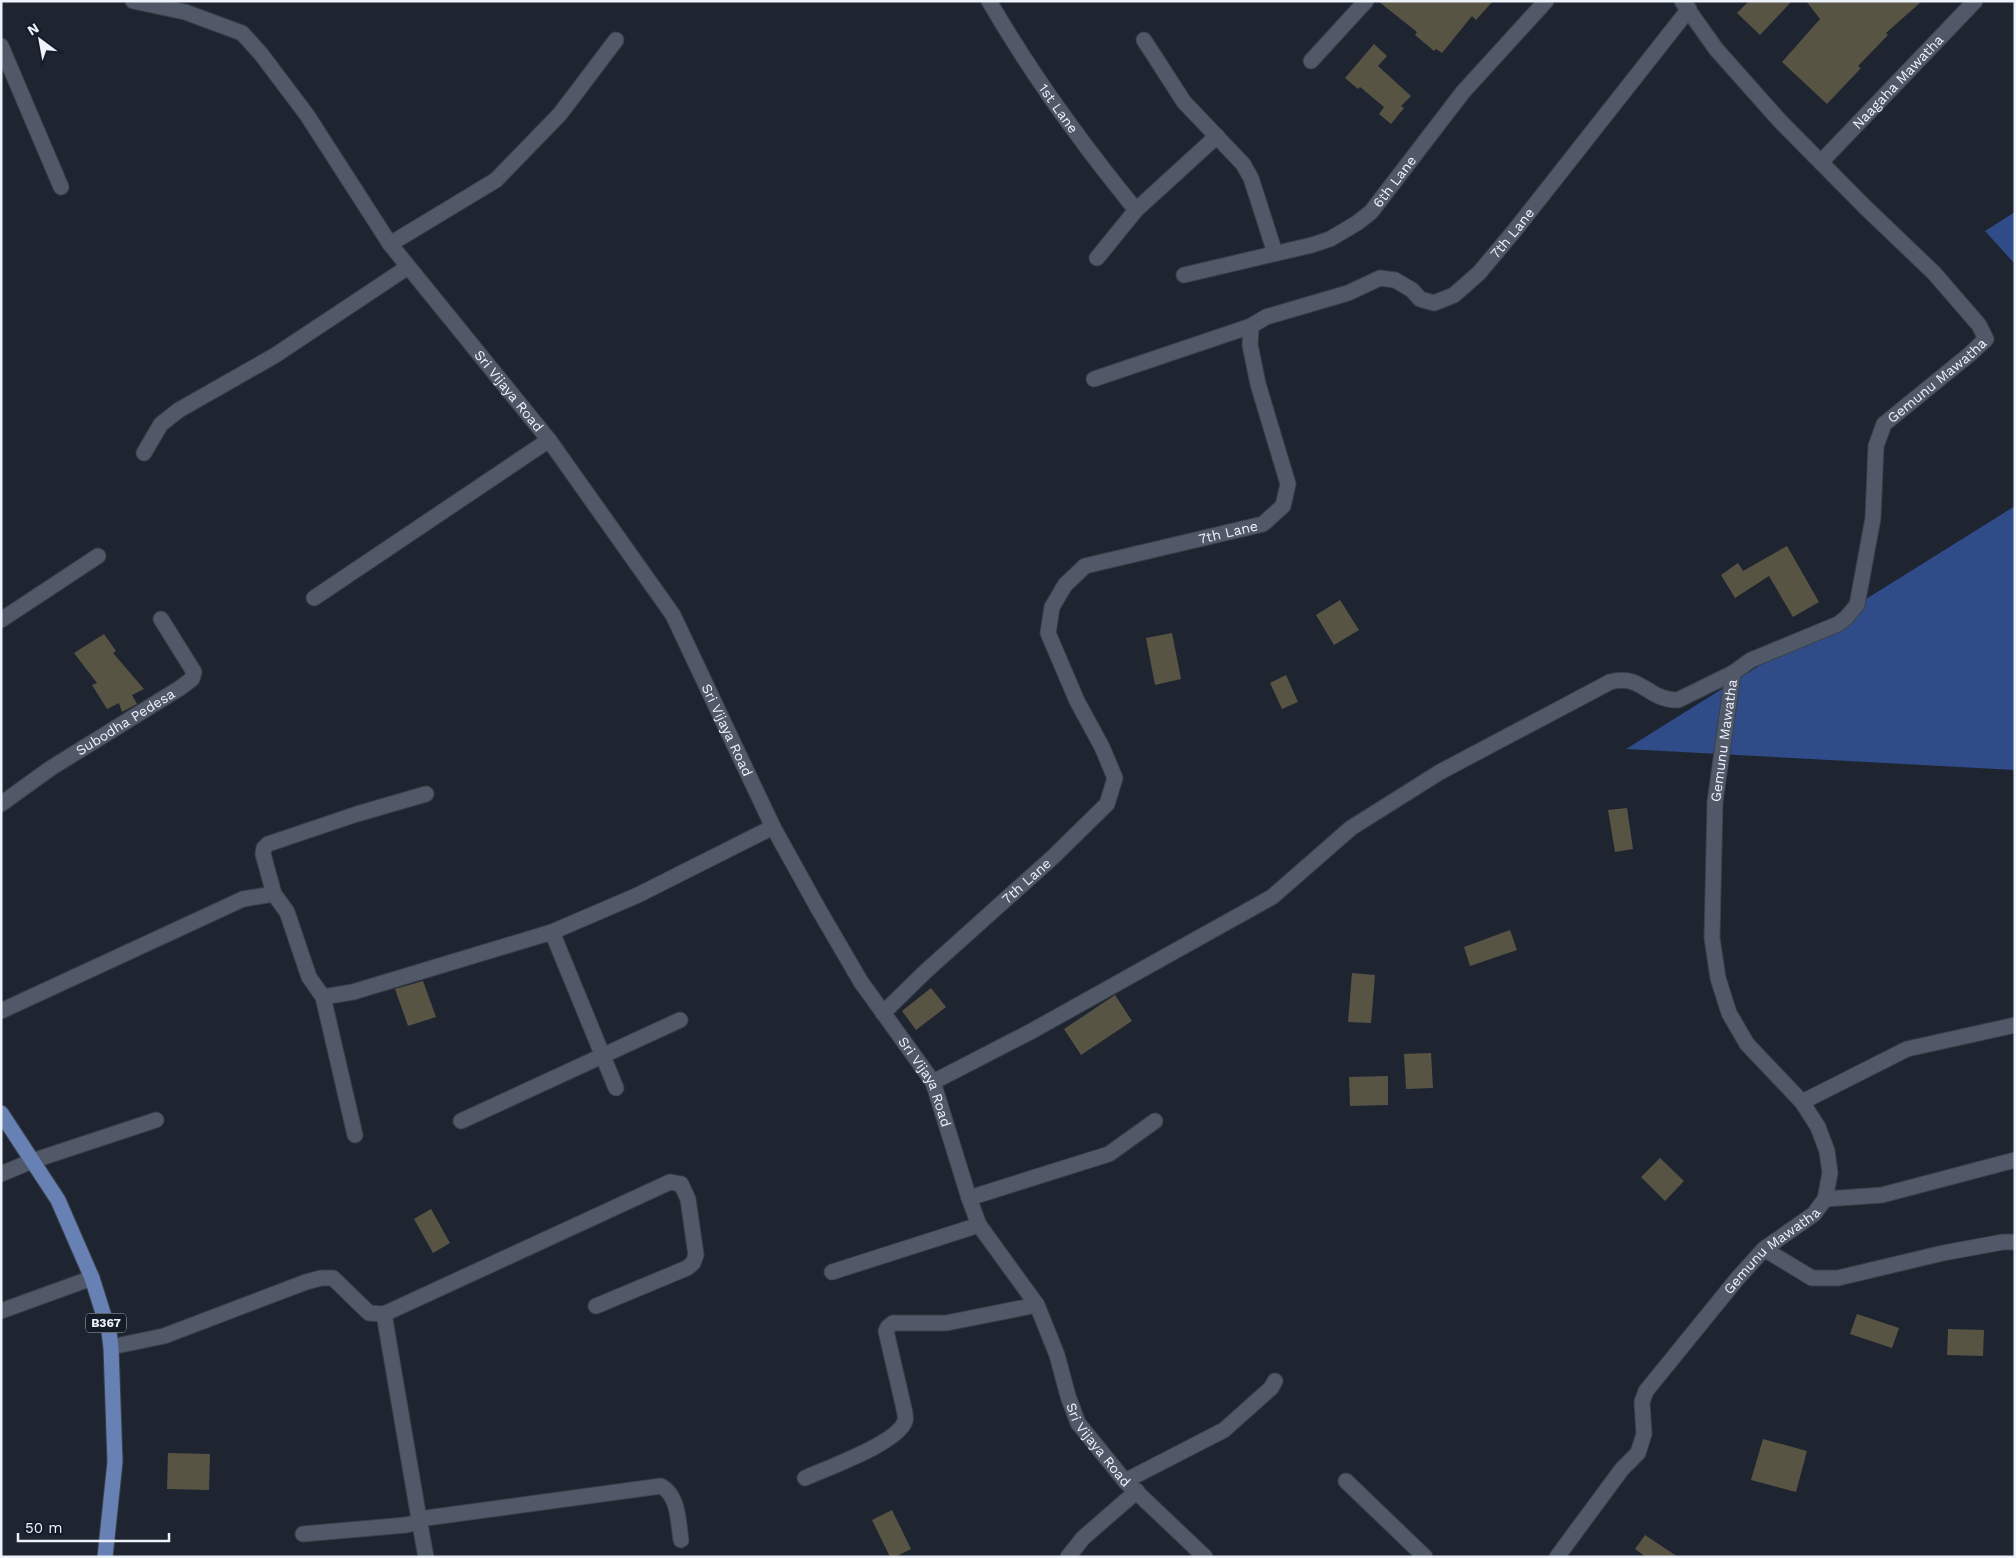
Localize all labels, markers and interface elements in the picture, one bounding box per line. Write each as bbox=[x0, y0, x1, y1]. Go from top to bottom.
north arrow bbox=[15, 15, 65, 65]
text: N bbox=[24, 19, 42, 39]
street label: Naagaha Mawatha bbox=[1849, 31, 1946, 132]
street label: 1st Lane bbox=[1036, 81, 1081, 136]
street label: 6th Lane bbox=[1369, 153, 1419, 211]
street label: 7th Lane bbox=[1487, 205, 1537, 261]
street label: Gemunu Mawatha bbox=[1884, 335, 1990, 426]
street label: Sri Vijaya Road bbox=[471, 347, 547, 435]
street label: 7th Lane bbox=[1197, 518, 1259, 547]
street label: Gemunu Mawatha bbox=[1707, 678, 1740, 803]
street label: Sri Vijaya Road bbox=[699, 681, 756, 779]
street label: Subodha Pedesa bbox=[73, 685, 178, 759]
street label: 7th Lane bbox=[999, 855, 1054, 907]
street label: Sri Vijaya Road bbox=[895, 1034, 954, 1129]
street label: Gemunu Mawatha bbox=[1720, 1205, 1824, 1297]
road number: B367 bbox=[86, 1314, 126, 1332]
street label: Sri Vijaya Road bbox=[1063, 1400, 1134, 1490]
scale bar bbox=[18, 1510, 169, 1542]
text: 50 m bbox=[25, 1519, 62, 1537]

